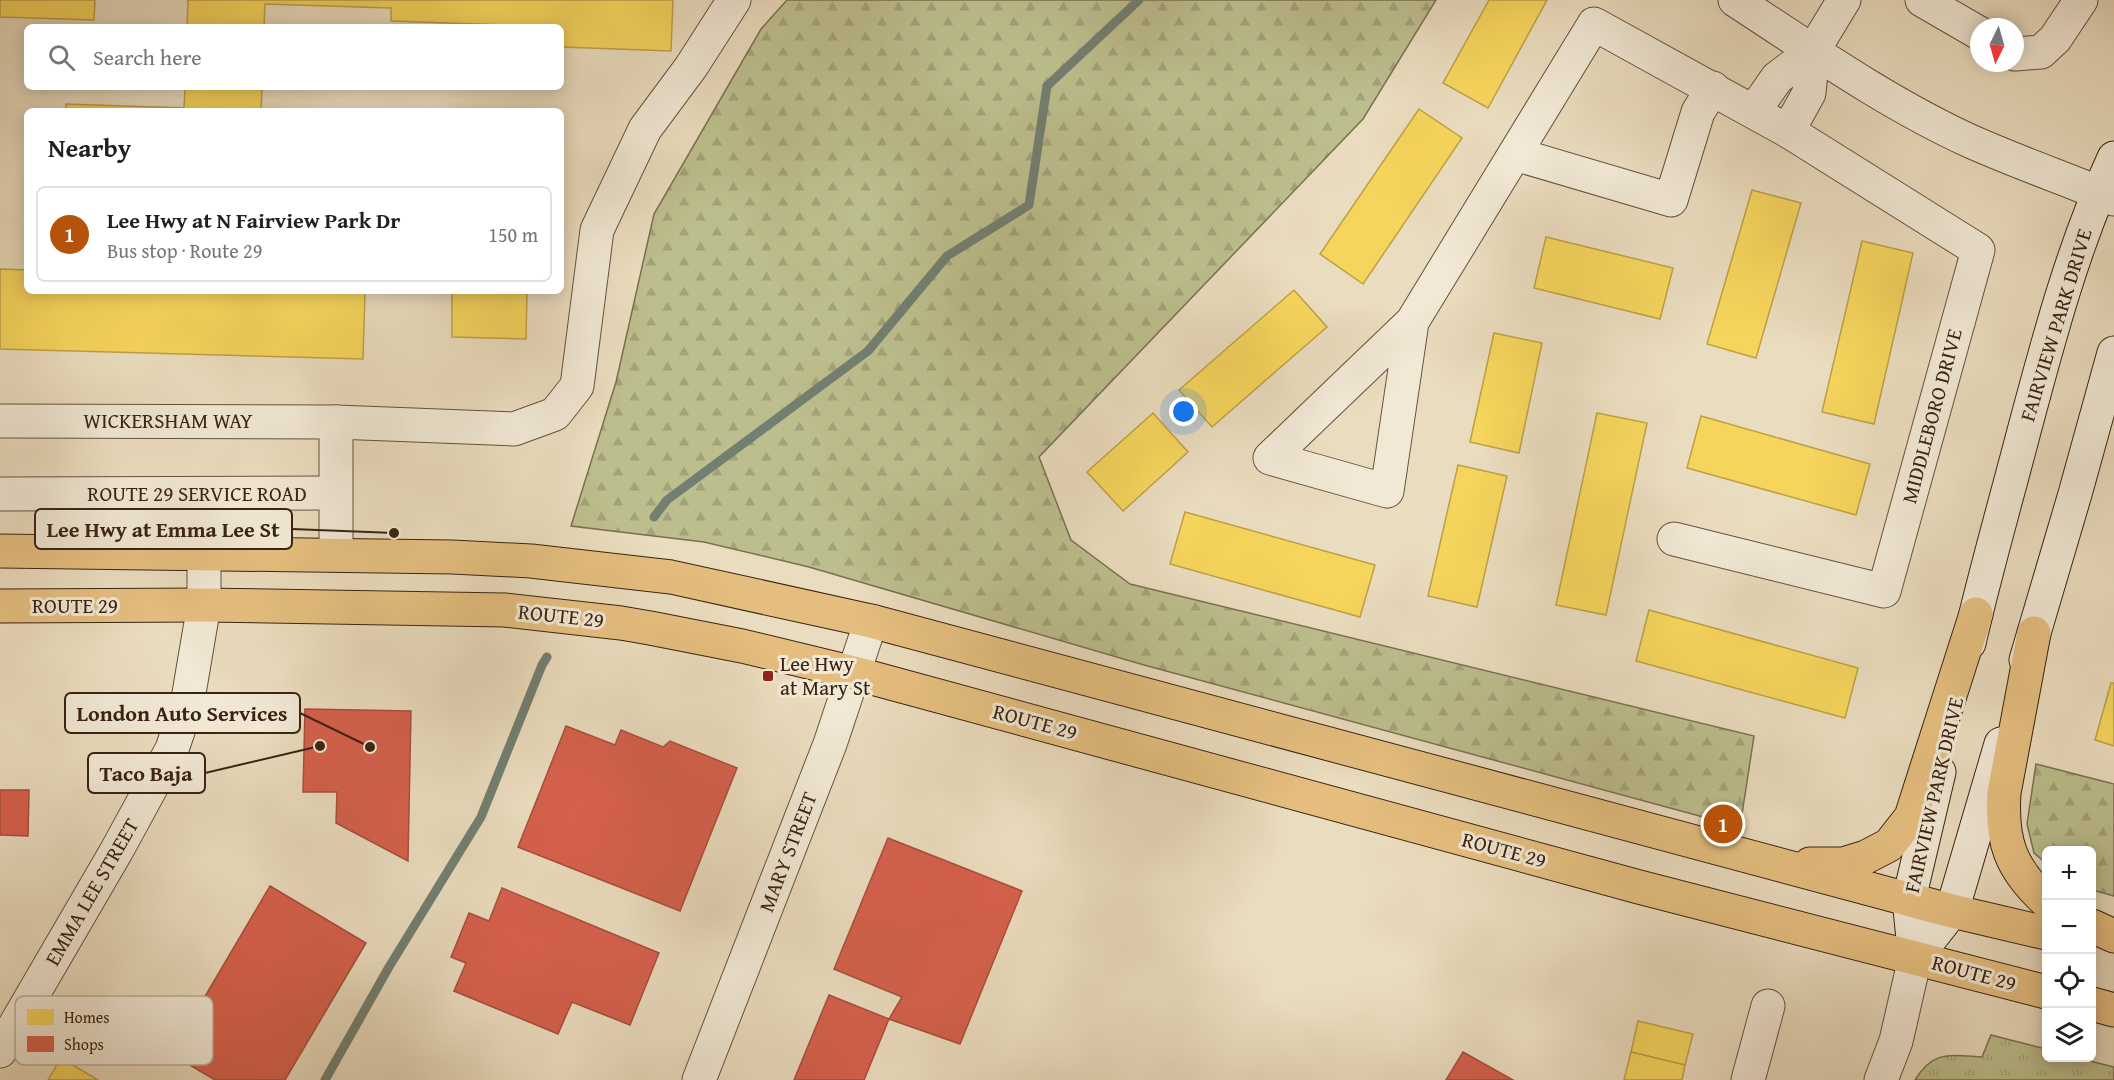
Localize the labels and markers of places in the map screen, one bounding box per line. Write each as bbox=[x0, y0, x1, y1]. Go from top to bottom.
callout: Lee Hwy at Emma Lee St bbox=[35, 509, 292, 549]
place label: Lee Hwy at Mary St bbox=[780, 648, 871, 703]
marker: Lee Hwy at Mary St bbox=[761, 669, 775, 683]
callout: London Auto Services bbox=[65, 693, 300, 733]
callout: Taco Baja bbox=[88, 753, 205, 793]
pin: 1 bbox=[1704, 802, 1742, 846]

